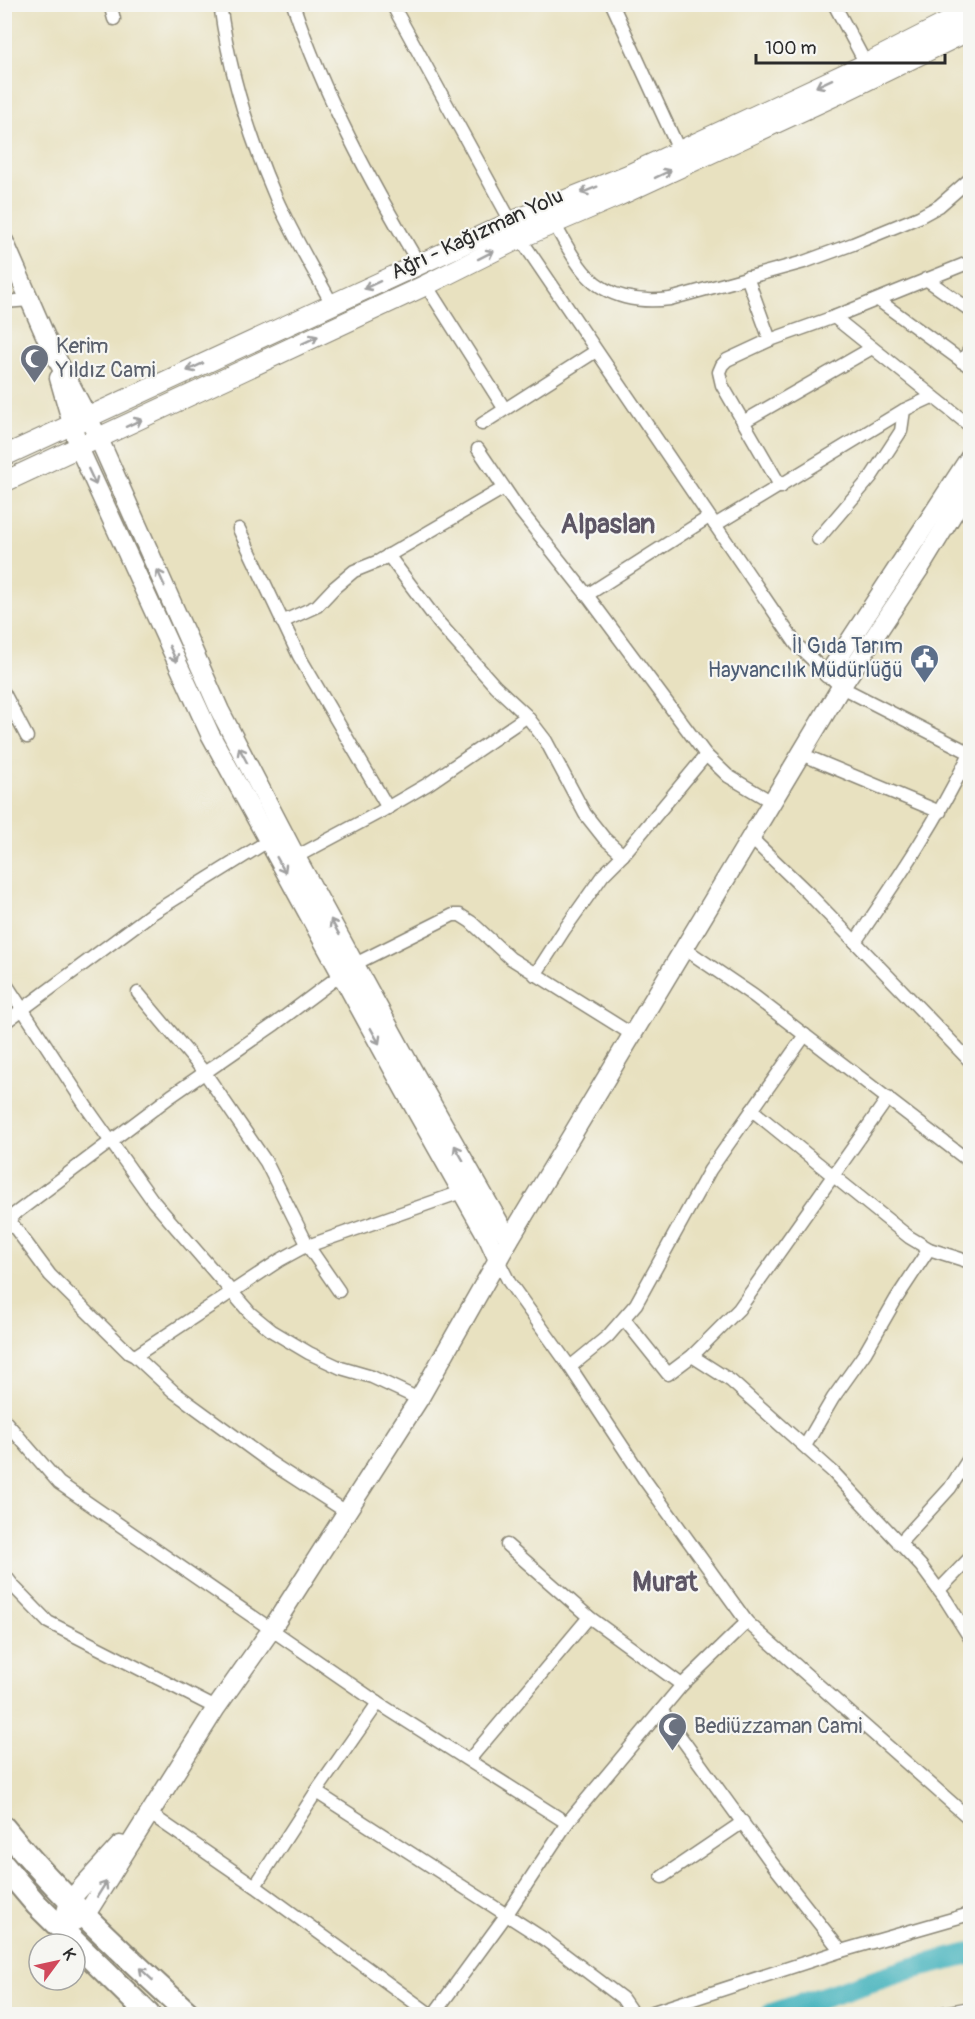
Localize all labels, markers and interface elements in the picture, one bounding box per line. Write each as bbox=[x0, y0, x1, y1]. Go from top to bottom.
scale bar bbox=[756, 27, 945, 65]
text: 100 m bbox=[765, 37, 817, 60]
one-way arrow bbox=[815, 78, 833, 89]
one-way arrow bbox=[654, 168, 672, 180]
street label: Ağrı - Kağızman Yolu bbox=[386, 182, 568, 286]
one-way arrow bbox=[581, 185, 599, 196]
one-way arrow bbox=[477, 249, 494, 261]
one-way arrow bbox=[364, 280, 382, 292]
place label: Kerim Yıldız Cami bbox=[55, 333, 156, 384]
one-way arrow bbox=[301, 333, 319, 345]
mosque icon: Kerim Yıldız Cami bbox=[19, 342, 51, 384]
one-way arrow bbox=[187, 362, 205, 373]
one-way arrow bbox=[124, 416, 142, 428]
one-way arrow bbox=[87, 468, 99, 486]
district label: Alpaslan bbox=[561, 508, 655, 541]
one-way arrow bbox=[154, 569, 165, 587]
place label: İl Gıda Tarım Hayvancılık Müdürlüğü bbox=[708, 633, 903, 684]
public building icon: İl Gıda Tarım Hayvancılık Müdürlüğü bbox=[908, 642, 940, 684]
one-way arrow bbox=[168, 645, 180, 663]
one-way arrow bbox=[237, 747, 249, 764]
one-way arrow bbox=[276, 856, 287, 874]
one-way arrow bbox=[329, 918, 340, 936]
one-way arrow bbox=[370, 1027, 381, 1045]
one-way arrow bbox=[453, 1145, 465, 1162]
district label: Murat bbox=[632, 1566, 699, 1599]
mosque icon: Bediüzzaman Cami bbox=[657, 1710, 689, 1752]
place label: Bediüzzaman Cami bbox=[694, 1713, 862, 1740]
one-way arrow bbox=[97, 1881, 109, 1898]
north arrow bbox=[27, 1932, 87, 1992]
text: K bbox=[58, 1945, 80, 1964]
one-way arrow bbox=[139, 1967, 154, 1982]

